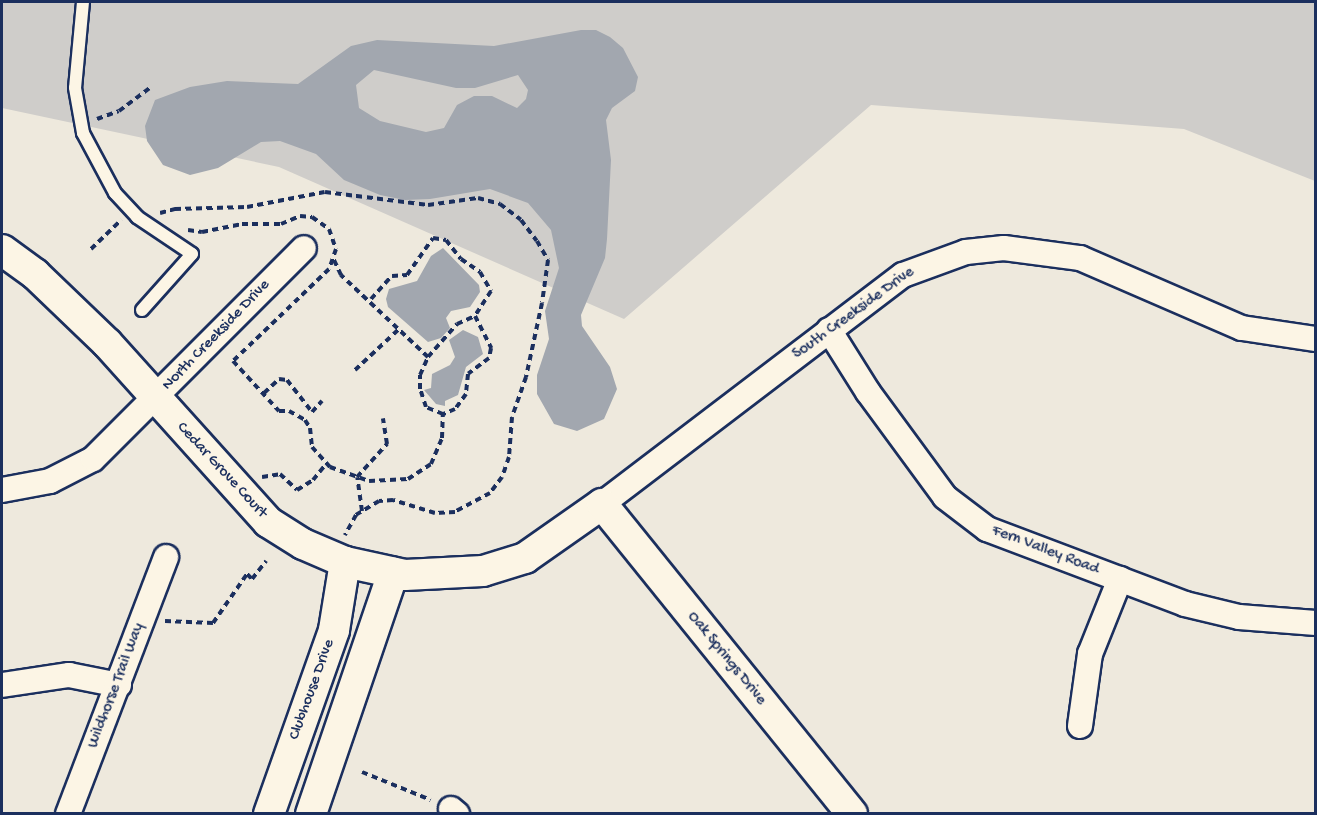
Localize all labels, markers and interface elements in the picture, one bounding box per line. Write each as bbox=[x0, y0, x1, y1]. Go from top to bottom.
street label: South Creekside Drive bbox=[789, 263, 919, 365]
street label: North Creekside Drive bbox=[159, 276, 275, 396]
street label: Cedar Grove Court bbox=[172, 419, 270, 523]
street label: Fern Valley Road bbox=[989, 522, 1101, 580]
street label: Oak Springs Drive bbox=[682, 608, 770, 710]
street label: Wildhorse Trail Way bbox=[84, 621, 150, 751]
street label: Clubhouse Drive bbox=[286, 637, 340, 743]

